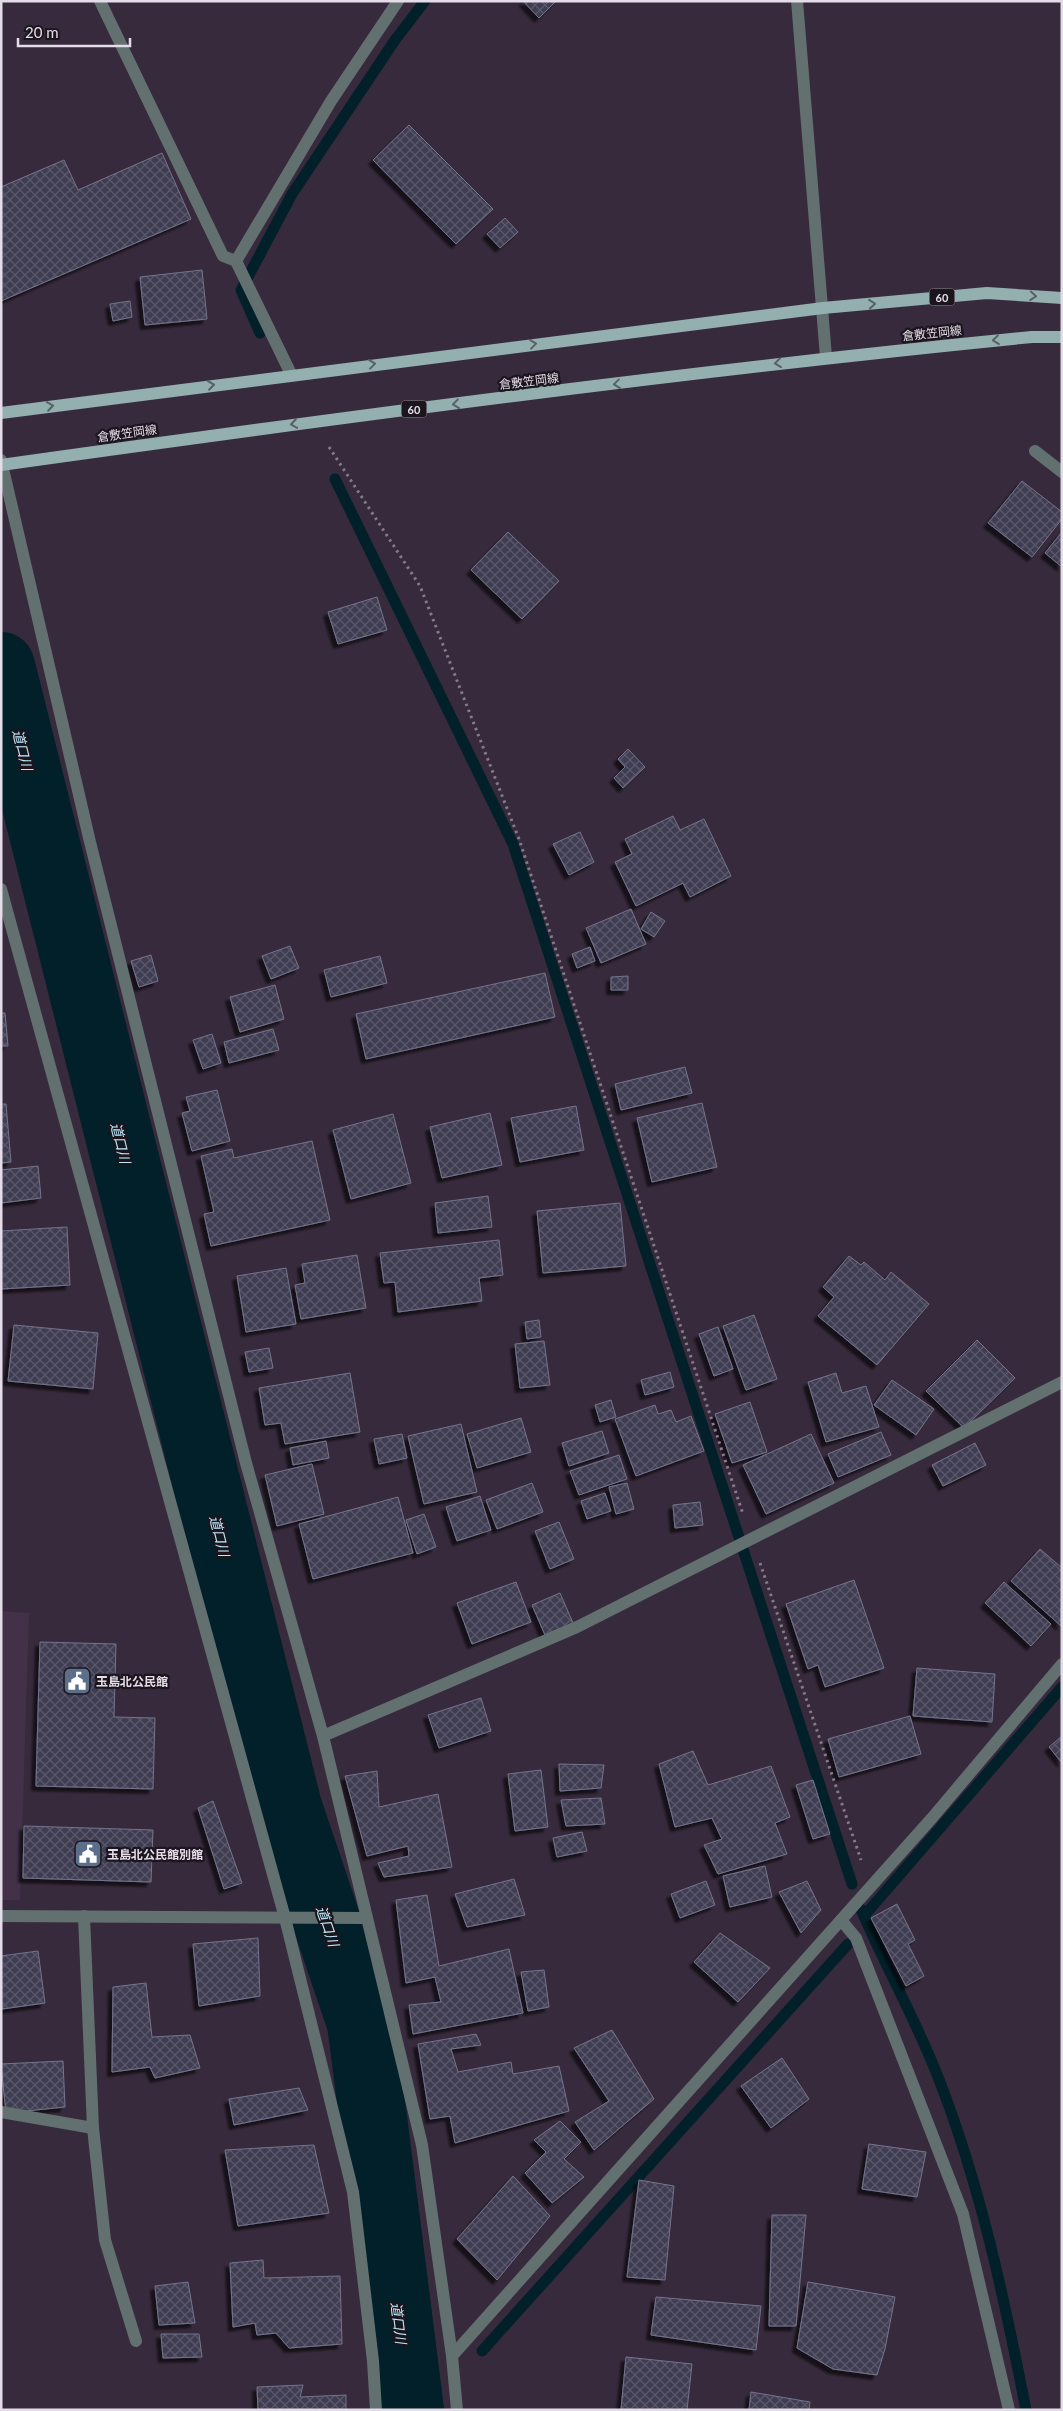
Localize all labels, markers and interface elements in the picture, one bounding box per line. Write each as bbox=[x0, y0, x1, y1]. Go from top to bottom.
scale bar bbox=[18, 15, 130, 47]
text: 20 m bbox=[25, 23, 59, 41]
road number: 60 bbox=[930, 288, 954, 306]
one-way arrow bbox=[1030, 291, 1038, 302]
one-way arrow bbox=[868, 299, 876, 310]
street label: 倉敷笠岡線 bbox=[901, 322, 963, 344]
one-way arrow bbox=[991, 334, 999, 345]
one-way arrow bbox=[529, 339, 537, 350]
one-way arrow bbox=[774, 358, 782, 368]
one-way arrow bbox=[368, 359, 376, 370]
street label: 倉敷笠岡線 bbox=[498, 370, 560, 392]
one-way arrow bbox=[612, 378, 620, 389]
one-way arrow bbox=[207, 380, 215, 391]
one-way arrow bbox=[451, 398, 459, 409]
road number: 60 bbox=[402, 400, 426, 418]
one-way arrow bbox=[45, 402, 54, 412]
one-way arrow bbox=[290, 418, 298, 429]
street label: 倉敷笠岡線 bbox=[96, 421, 158, 445]
water label: 道口川 bbox=[10, 728, 37, 774]
water label: 道口川 bbox=[108, 1121, 135, 1167]
water label: 道口川 bbox=[207, 1514, 234, 1560]
public building icon: 玉島北公民館 bbox=[62, 1666, 92, 1696]
place label: 玉島北公民館 bbox=[96, 1674, 168, 1689]
public building icon: 玉島北公民館別館 bbox=[73, 1839, 103, 1869]
place label: 玉島北公民館別館 bbox=[107, 1847, 203, 1862]
water label: 道口川 bbox=[313, 1903, 344, 1951]
water label: 道口川 bbox=[388, 2301, 410, 2347]

